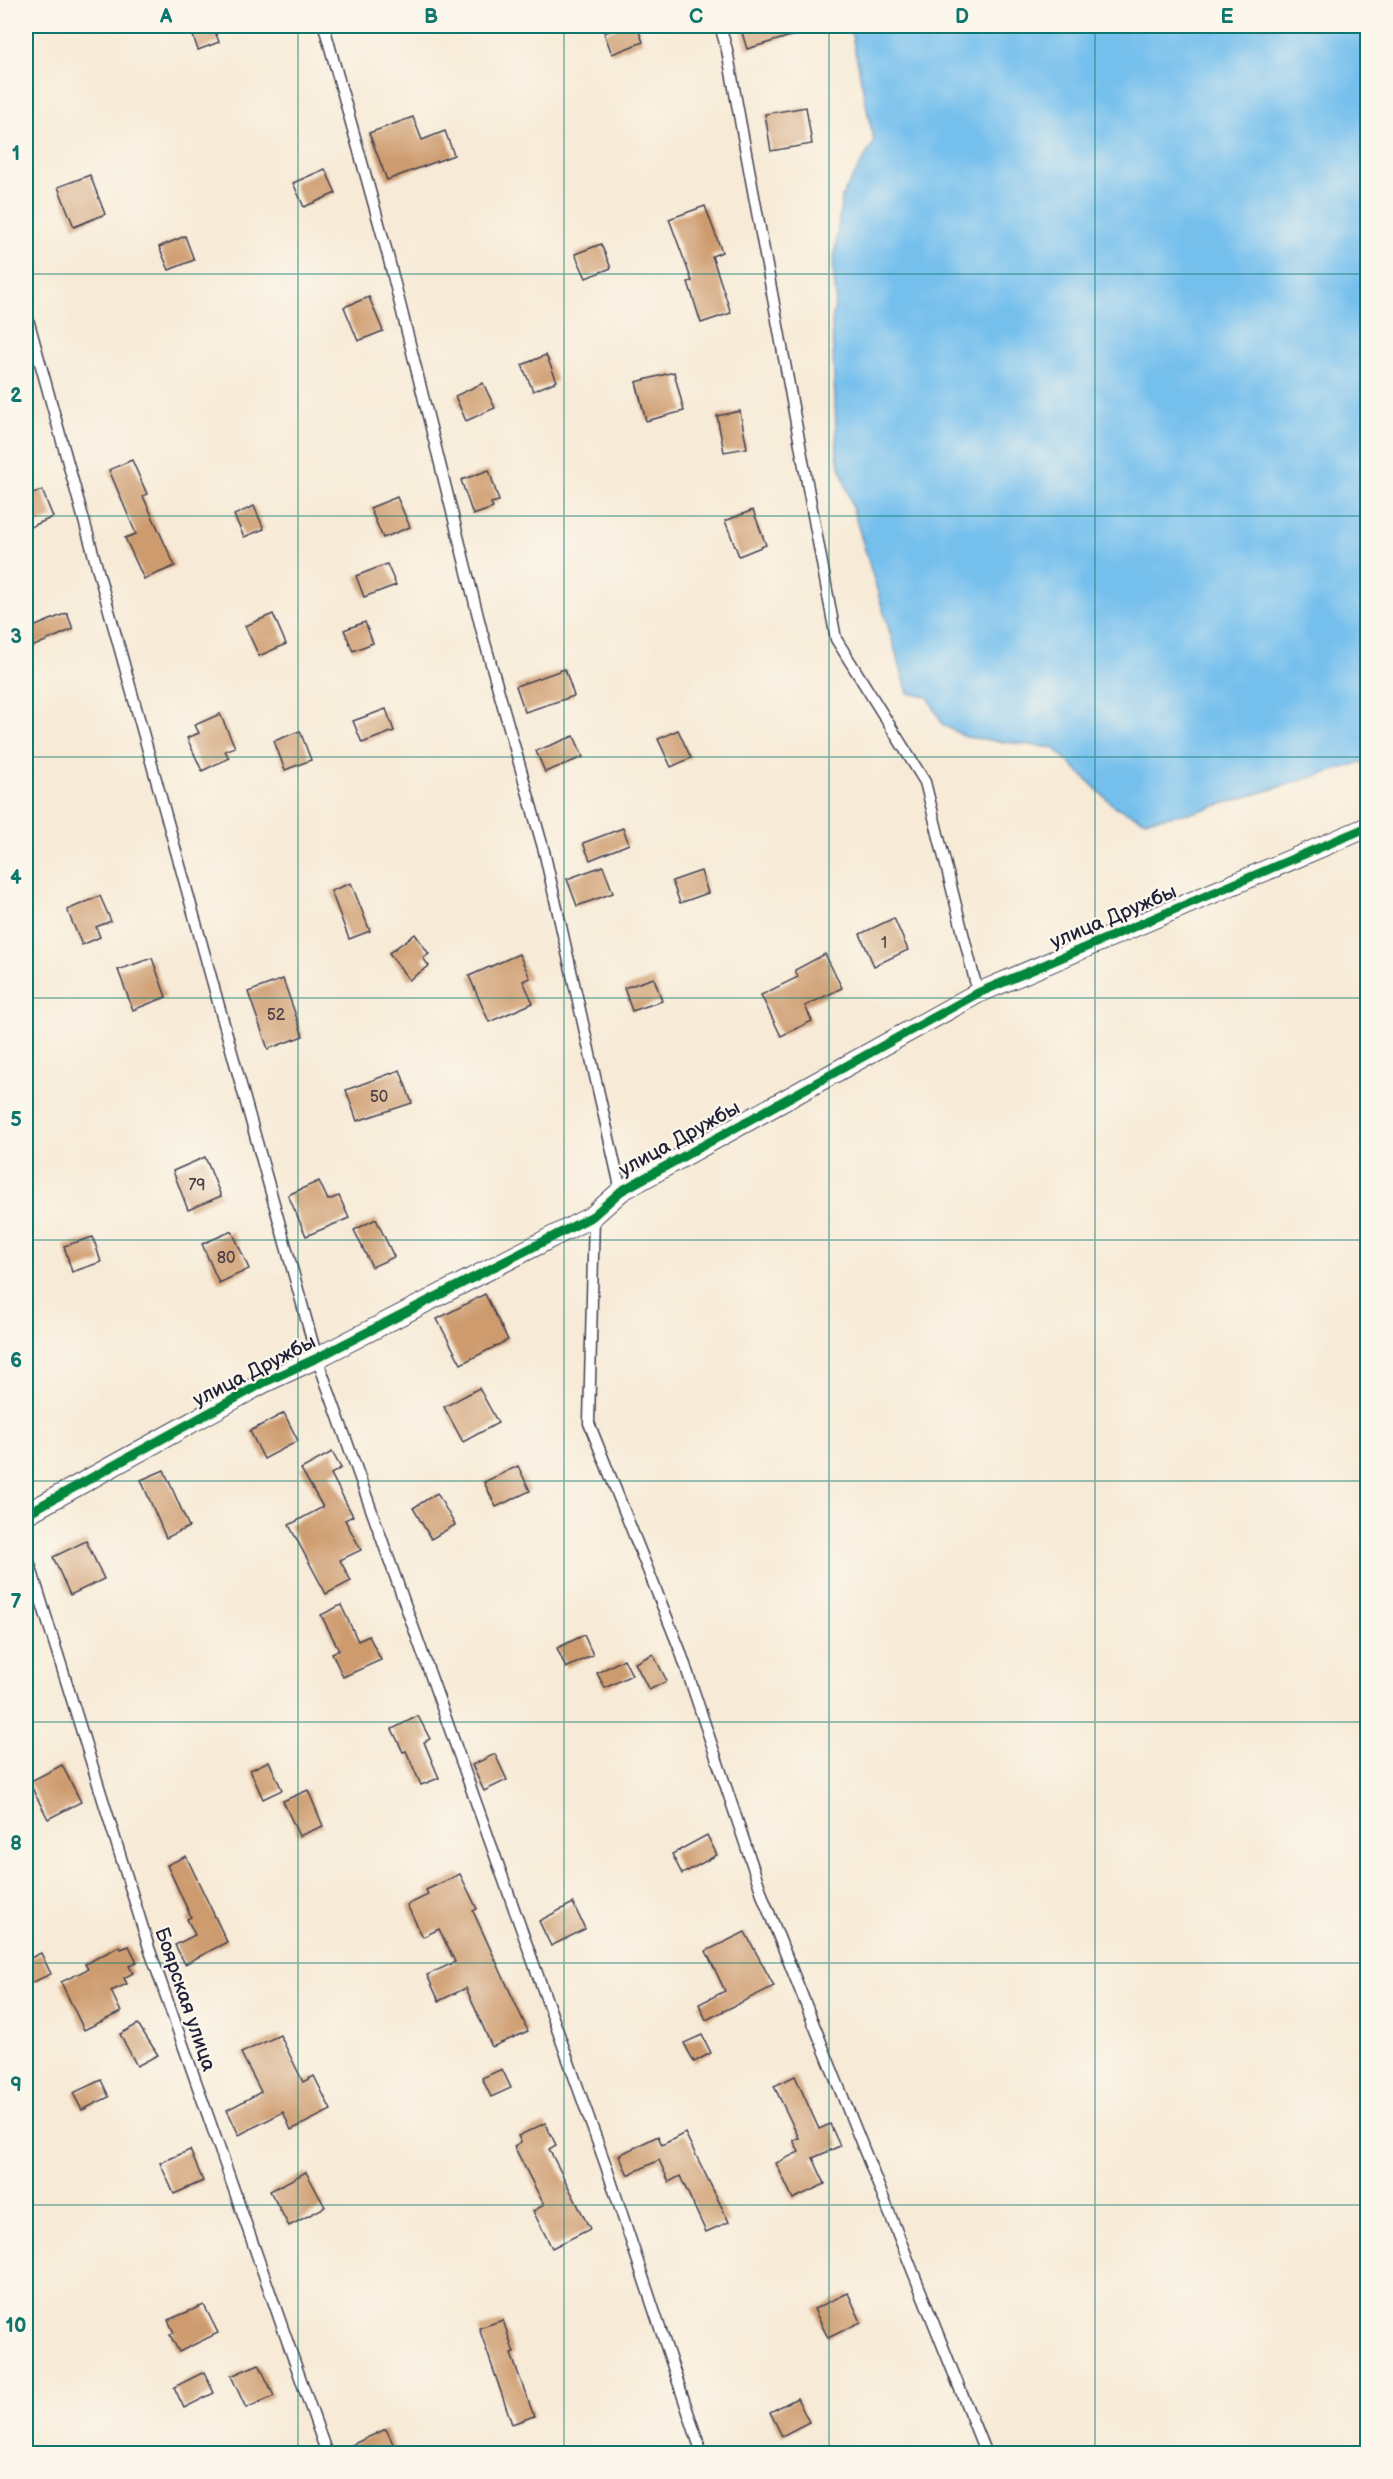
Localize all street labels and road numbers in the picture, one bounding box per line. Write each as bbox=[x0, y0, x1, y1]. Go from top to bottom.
street label: улица Дружбы bbox=[1047, 880, 1180, 954]
street label: улица Дружбы bbox=[615, 1096, 744, 1182]
street label: улица Дружбы bbox=[189, 1330, 320, 1412]
street label: Боярская улица bbox=[149, 1924, 221, 2075]

